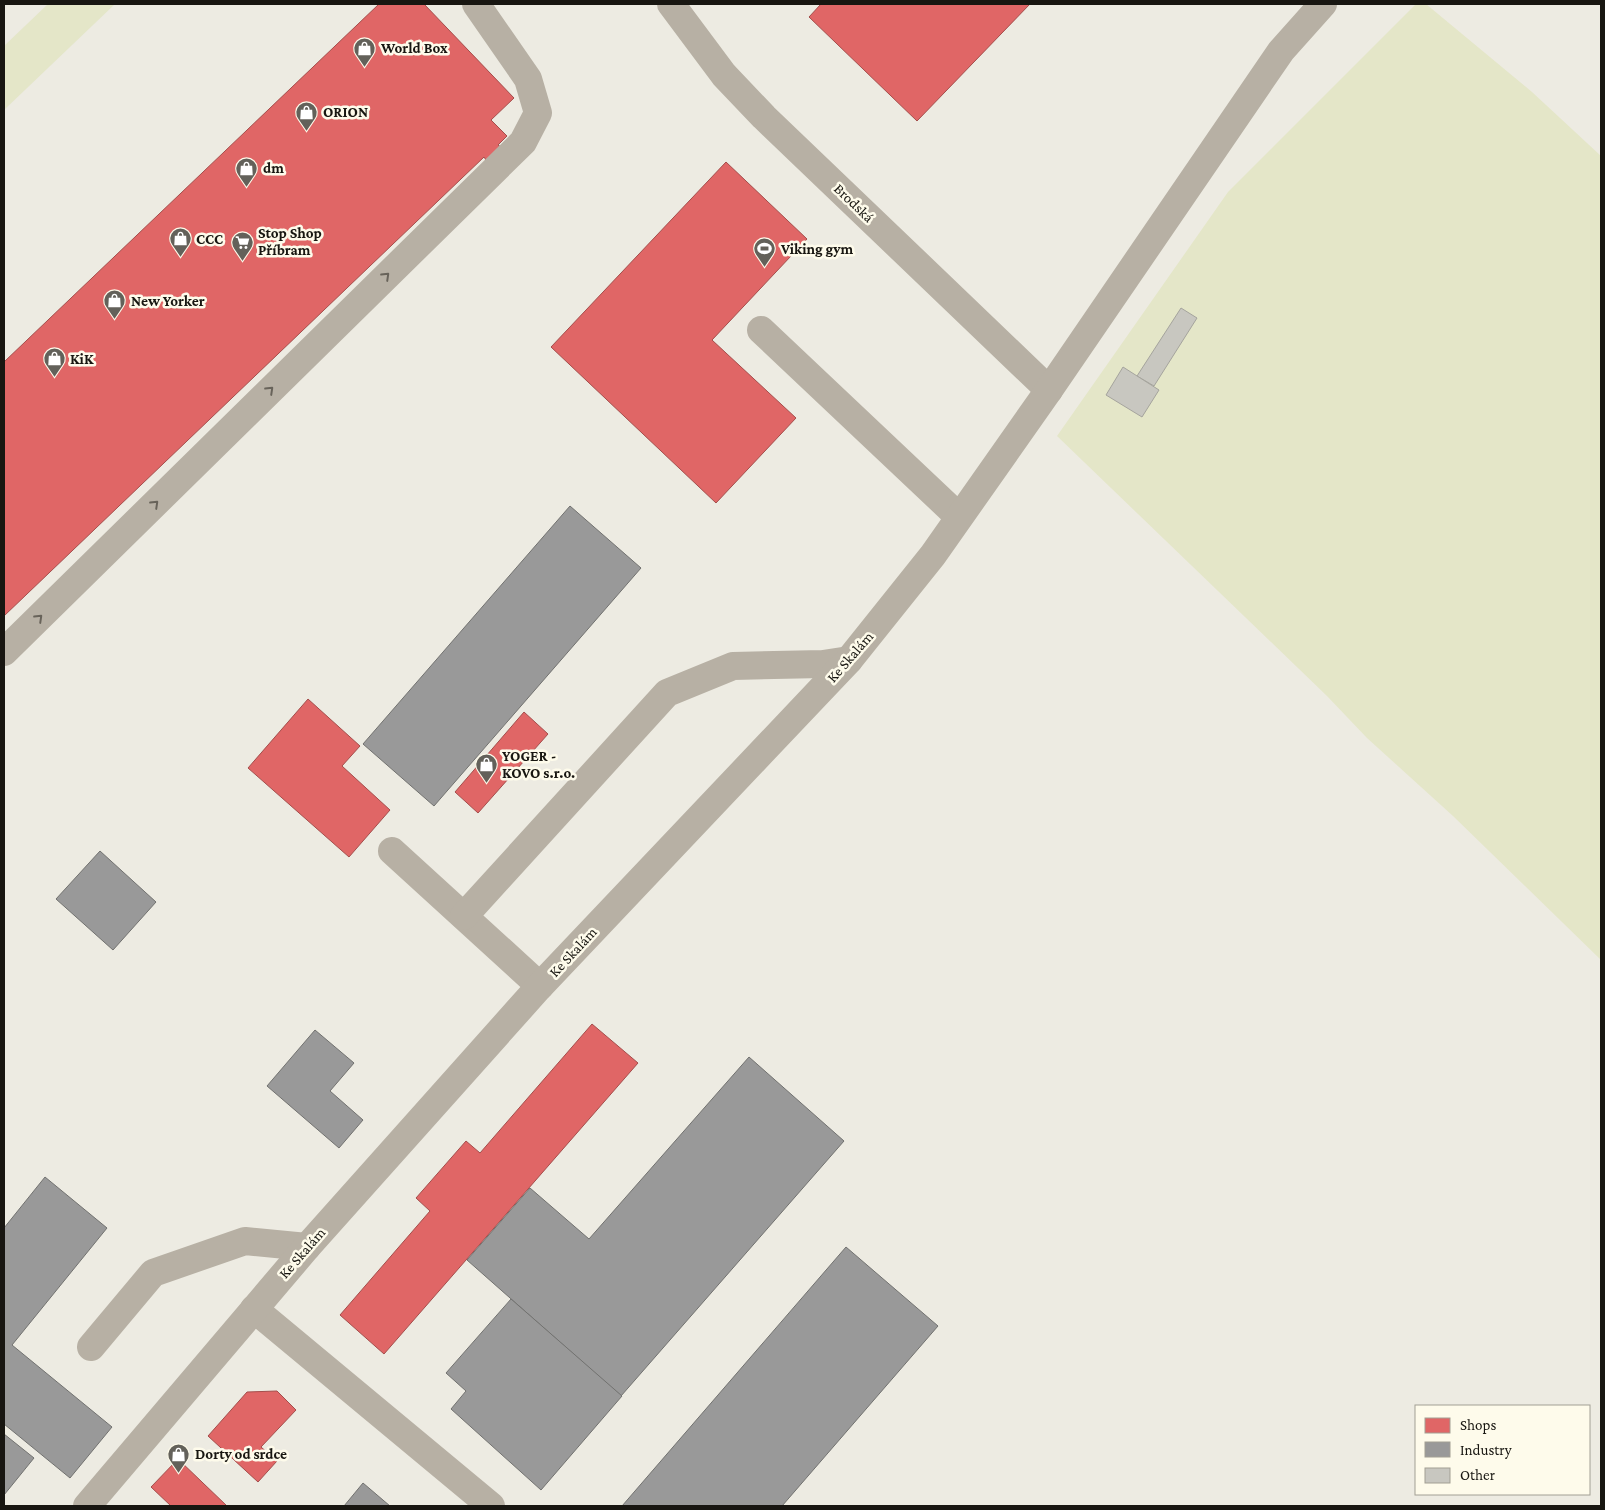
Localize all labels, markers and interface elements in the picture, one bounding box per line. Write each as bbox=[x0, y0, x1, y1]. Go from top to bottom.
shop icon: World Box bbox=[353, 36, 377, 67]
place label: World Box bbox=[380, 40, 448, 56]
shop icon: ORION bbox=[295, 100, 319, 131]
place label: ORION bbox=[323, 104, 368, 120]
shop icon: dm bbox=[235, 156, 259, 187]
place label: dm bbox=[263, 160, 284, 176]
street label: Brodská bbox=[831, 180, 877, 226]
place label: Stop Shop Příbram bbox=[258, 225, 322, 258]
shop icon: CCC bbox=[168, 227, 192, 258]
supermarket icon: Stop Shop Příbram bbox=[230, 230, 254, 261]
place label: CCC bbox=[196, 231, 223, 247]
sports icon: Viking gym bbox=[753, 237, 777, 268]
place label: Viking gym bbox=[780, 241, 854, 257]
one-way arrow bbox=[381, 273, 390, 282]
shop icon: New Yorker bbox=[103, 289, 127, 320]
place label: New Yorker bbox=[131, 293, 205, 309]
shop icon: KiK bbox=[42, 347, 66, 378]
place label: KiK bbox=[70, 351, 94, 367]
one-way arrow bbox=[265, 387, 274, 396]
one-way arrow bbox=[149, 501, 158, 510]
one-way arrow bbox=[33, 614, 42, 623]
street label: Ke Skalám bbox=[824, 628, 876, 686]
place label: YOGER - KOVO s.r.o. bbox=[502, 748, 575, 781]
shop icon: YOGER - KOVO s.r.o. bbox=[474, 753, 498, 784]
street label: Ke Skalám bbox=[546, 924, 600, 980]
street label: Ke Skalám bbox=[276, 1224, 328, 1282]
legend bbox=[1415, 1405, 1590, 1495]
text: Shops bbox=[1460, 1417, 1496, 1434]
shop icon: Dorty od srdce bbox=[167, 1442, 191, 1473]
text: Industry bbox=[1460, 1442, 1512, 1459]
place label: Dorty od srdce bbox=[195, 1446, 287, 1462]
text: Other bbox=[1460, 1467, 1496, 1483]

